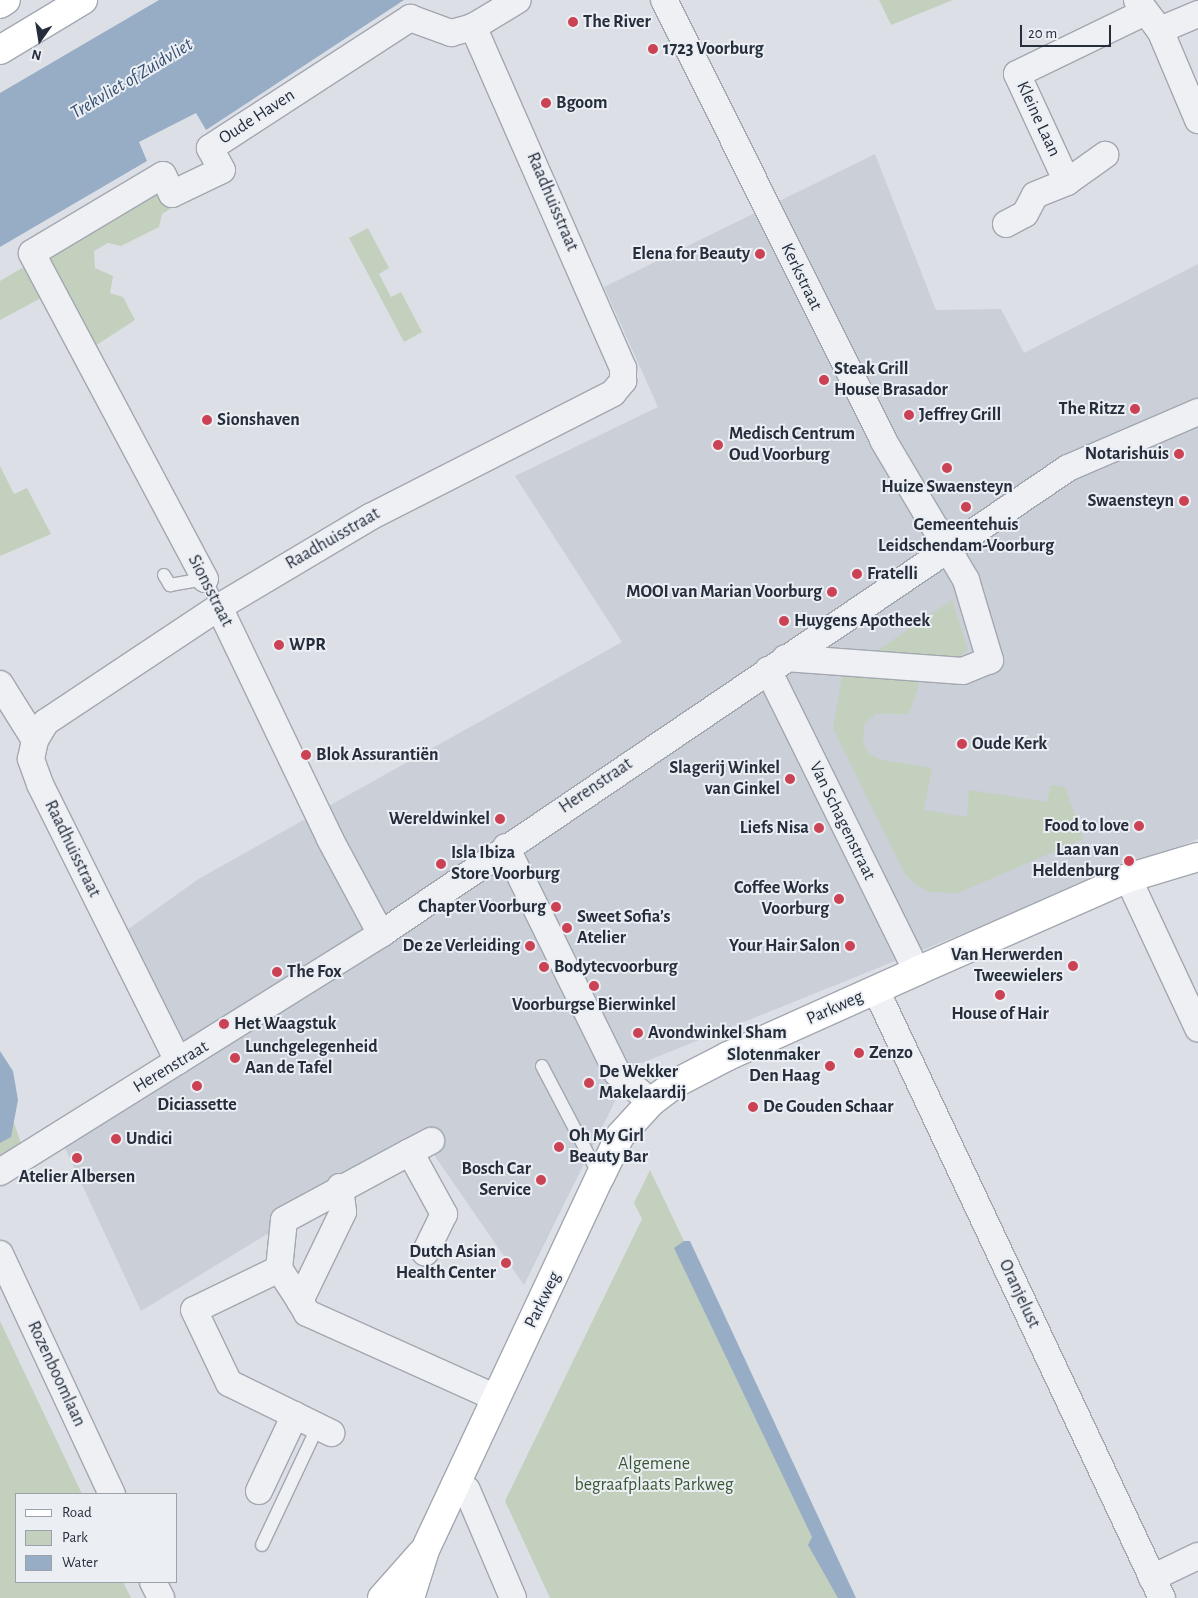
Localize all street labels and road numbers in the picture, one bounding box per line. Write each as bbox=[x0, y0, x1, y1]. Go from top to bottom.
street label: Kleine Laan bbox=[1011, 78, 1065, 160]
street label: Oude Haven bbox=[215, 84, 299, 150]
street label: Raadhuisstraat bbox=[521, 149, 583, 255]
street label: Kerkstraat bbox=[775, 240, 827, 314]
street label: Raadhuisstraat bbox=[282, 503, 384, 575]
street label: Sionsstraat bbox=[183, 551, 237, 631]
street label: Herenstraat bbox=[555, 754, 637, 818]
street label: Van Schagenstraat bbox=[804, 758, 880, 884]
street label: Raadhuisstraat bbox=[39, 797, 105, 901]
street label: Parkweg bbox=[803, 986, 867, 1030]
street label: Herenstraat bbox=[129, 1036, 213, 1098]
street label: Oranjelust bbox=[994, 1256, 1044, 1332]
street label: Parkweg bbox=[520, 1268, 566, 1332]
street label: Rozenboomlaan bbox=[22, 1318, 90, 1430]

